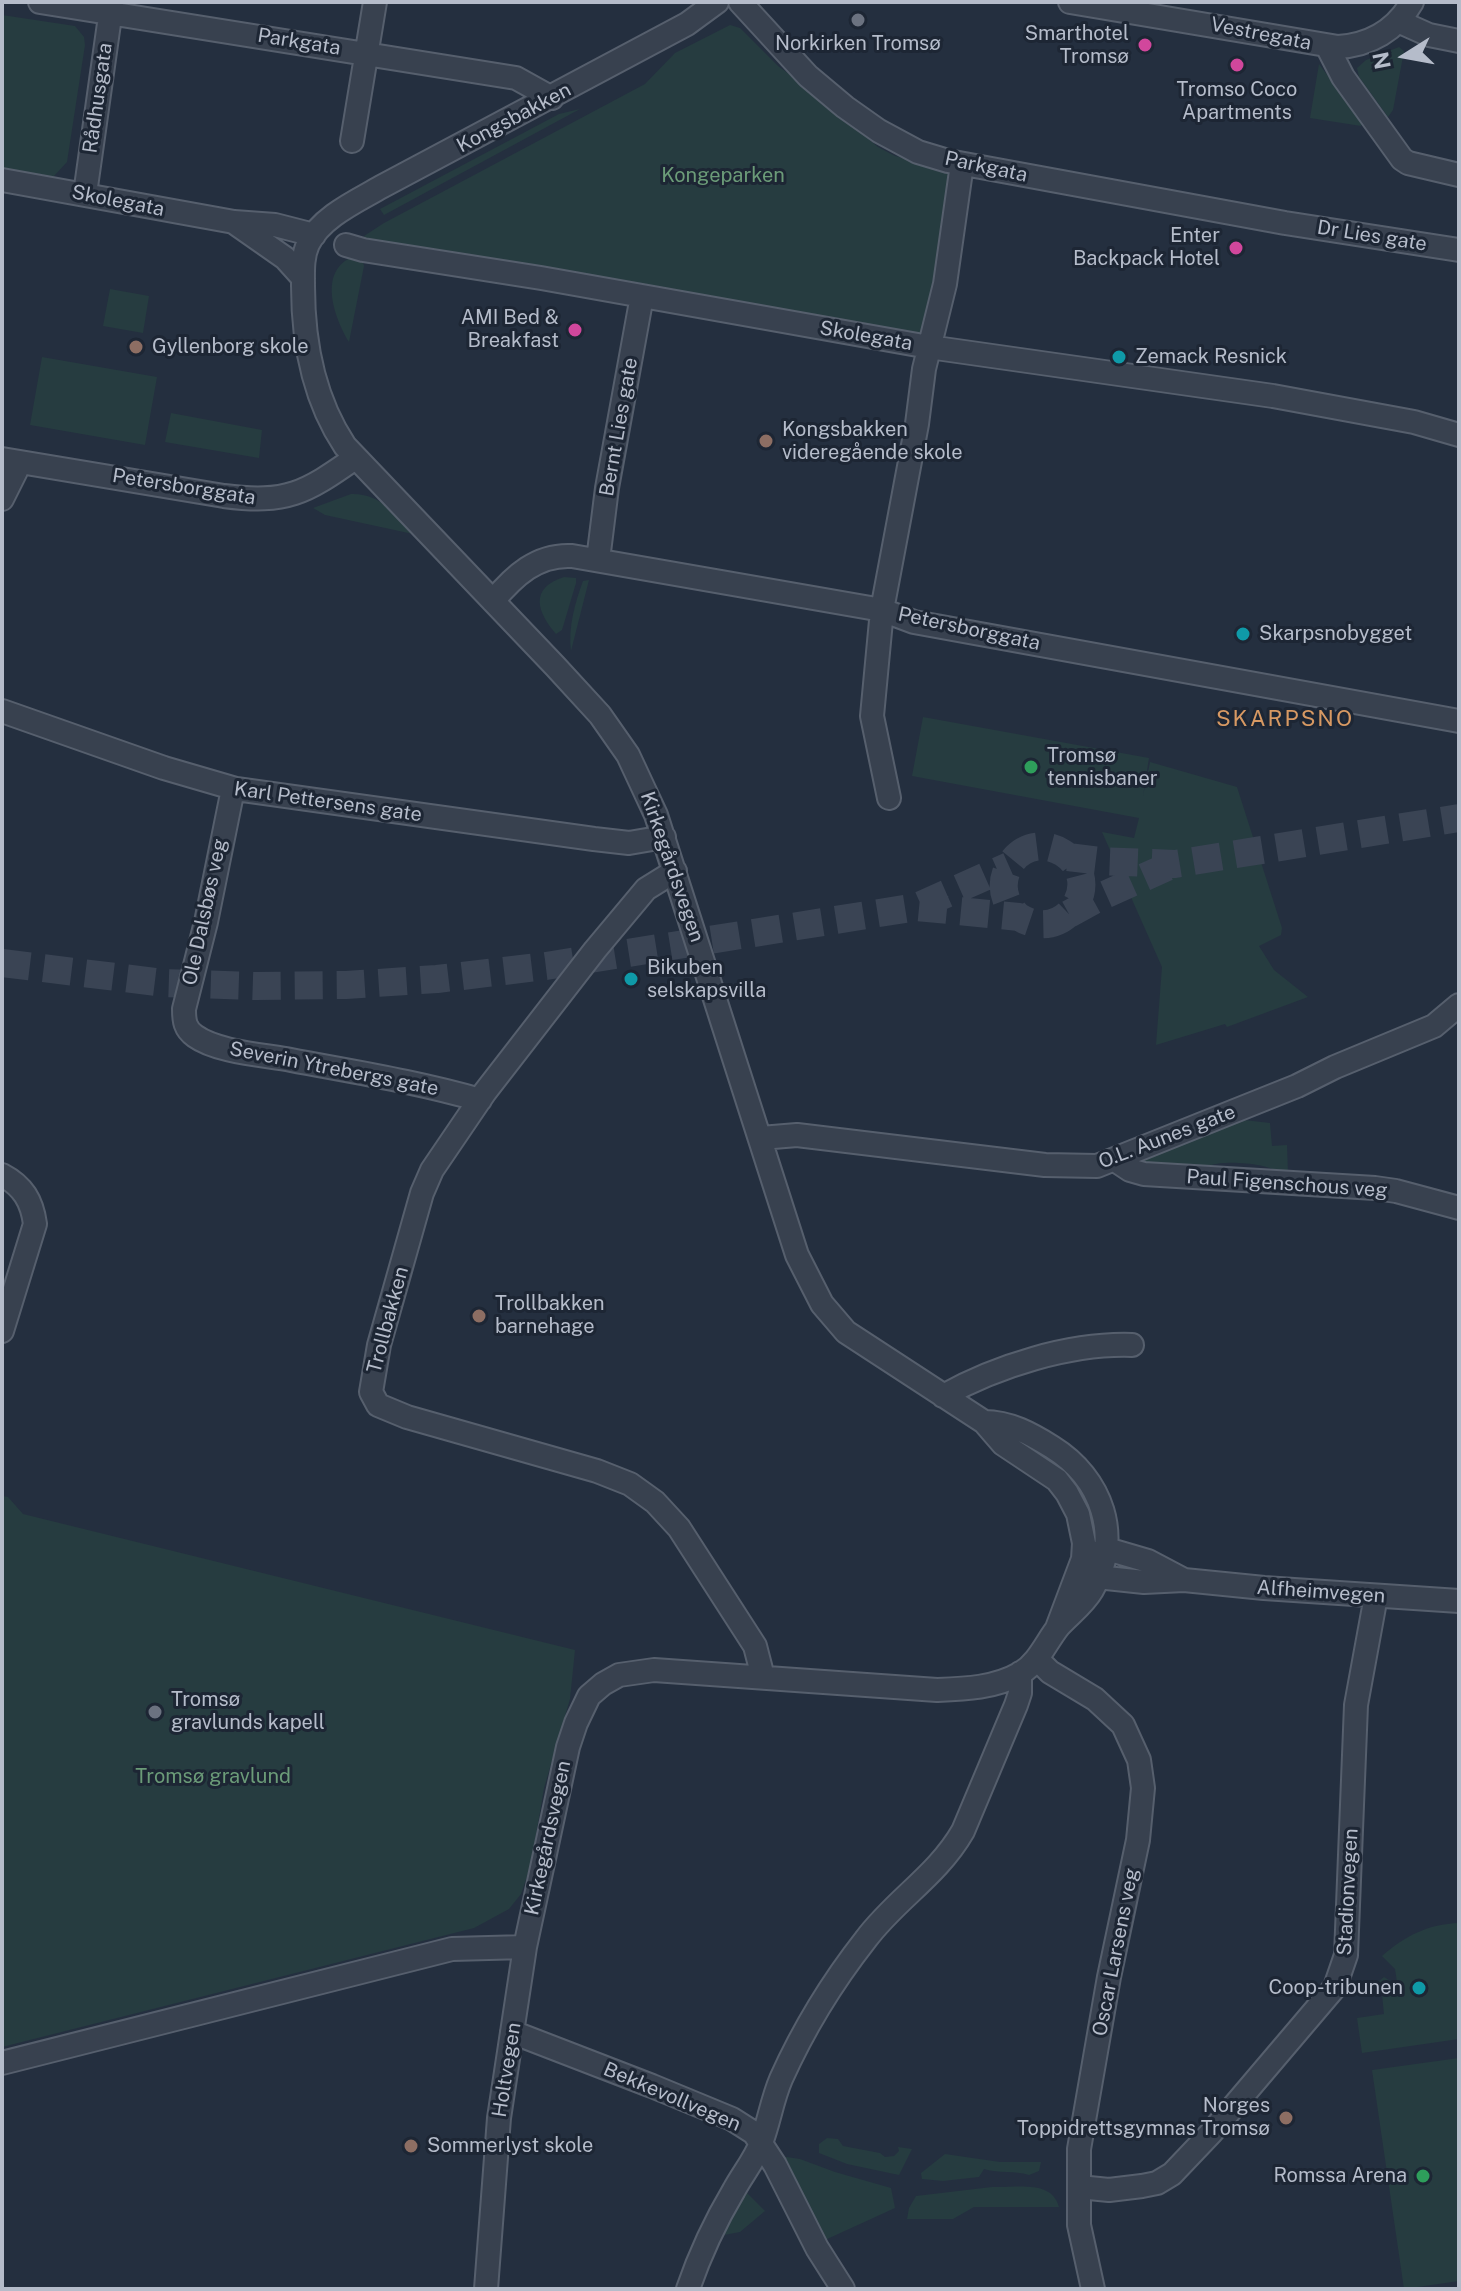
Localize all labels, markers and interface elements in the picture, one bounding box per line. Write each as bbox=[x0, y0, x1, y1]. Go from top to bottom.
marker: Norkirken Tromsø bbox=[849, 11, 867, 29]
street label: Vestregata bbox=[1209, 12, 1313, 56]
north arrow bbox=[1365, 16, 1445, 96]
place label: Smarthotel Tromsø bbox=[1025, 22, 1129, 69]
street label: Parkgata bbox=[256, 24, 342, 60]
place label: Norkirken Tromsø bbox=[775, 32, 941, 56]
marker: Smarthotel Tromsø bbox=[1136, 36, 1154, 54]
street label: Rådhusgata bbox=[78, 41, 118, 155]
text: N bbox=[1367, 50, 1396, 72]
marker: Tromso Coco Apartments bbox=[1228, 56, 1246, 74]
street label: Kongsbakken bbox=[453, 78, 575, 158]
place label: Tromso Coco Apartments bbox=[1177, 78, 1297, 125]
street label: Parkgata bbox=[943, 147, 1029, 187]
park label: Kongeparken bbox=[661, 164, 785, 188]
street label: Skolegata bbox=[70, 180, 166, 222]
street label: Dr Lies gate bbox=[1315, 215, 1429, 257]
place label: Enter Backpack Hotel bbox=[1073, 224, 1220, 271]
marker: Enter Backpack Hotel bbox=[1227, 239, 1245, 257]
place label: AMI Bed & Breakfast bbox=[461, 306, 559, 353]
street label: Skolegata bbox=[818, 316, 914, 356]
marker: AMI Bed & Breakfast bbox=[566, 321, 584, 339]
place label: Gyllenborg skole bbox=[152, 335, 309, 359]
marker: Gyllenborg skole bbox=[127, 338, 145, 356]
place label: Zemack Resnick bbox=[1135, 345, 1287, 369]
marker: Zemack Resnick bbox=[1110, 348, 1128, 366]
street label: Bernt Lies gate bbox=[595, 356, 643, 498]
place label: Kongsbakken videregående skole bbox=[782, 418, 962, 465]
marker: Kongsbakken videregående skole bbox=[757, 432, 775, 450]
street label: Petersborggata bbox=[111, 464, 257, 510]
street label: Petersborggata bbox=[896, 602, 1042, 656]
place label: Skarpsnobygget bbox=[1259, 622, 1412, 646]
marker: Skarpsnobygget bbox=[1234, 625, 1252, 643]
district label: SKARPSNO bbox=[1216, 706, 1354, 732]
place label: Tromsø tennisbaner bbox=[1047, 744, 1158, 791]
marker: Tromsø tennisbaner bbox=[1022, 758, 1040, 776]
street label: Karl Pettersens gate bbox=[232, 777, 424, 827]
street label: Kirkegårdsvegen bbox=[635, 789, 709, 945]
street label: Ole Dalsbøs veg bbox=[178, 837, 232, 987]
place label: Bikuben selskapsvilla bbox=[647, 956, 766, 1003]
marker: Bikuben selskapsvilla bbox=[622, 970, 640, 988]
street label: Severin Ytrebergs gate bbox=[227, 1037, 441, 1101]
street label: O.L. Aunes gate bbox=[1095, 1100, 1239, 1174]
street label: Paul Figenschous veg bbox=[1186, 1165, 1388, 1203]
street label: Trollbakken bbox=[362, 1264, 414, 1376]
place label: Trollbakken barnehage bbox=[495, 1292, 605, 1339]
marker: Trollbakken barnehage bbox=[470, 1307, 488, 1325]
street label: Alfheimvegen bbox=[1256, 1576, 1386, 1608]
place label: Tromsø gravlunds kapell bbox=[171, 1688, 325, 1735]
marker: Tromsø gravlunds kapell bbox=[146, 1703, 164, 1721]
street label: Kirkegårdsvegen bbox=[520, 1758, 576, 1918]
park label: Tromsø gravlund bbox=[135, 1765, 291, 1789]
street label: Stadionvegen bbox=[1333, 1828, 1363, 1956]
street label: Oscar Larsens veg bbox=[1088, 1866, 1144, 2038]
place label: Coop-tribunen bbox=[1269, 1976, 1403, 2000]
marker: Coop-tribunen bbox=[1410, 1979, 1428, 1997]
street label: Holtvegen bbox=[488, 2021, 526, 2119]
street label: Bekkevollvegen bbox=[600, 2057, 744, 2137]
place label: Norges Toppidrettsgymnas Tromsø bbox=[1017, 2094, 1270, 2141]
marker: Norges Toppidrettsgymnas Tromsø bbox=[1277, 2109, 1295, 2127]
place label: Sommerlyst skole bbox=[427, 2134, 593, 2158]
marker: Sommerlyst skole bbox=[402, 2137, 420, 2155]
place label: Romssa Arena bbox=[1273, 2164, 1407, 2188]
marker: Romssa Arena bbox=[1414, 2167, 1432, 2185]

